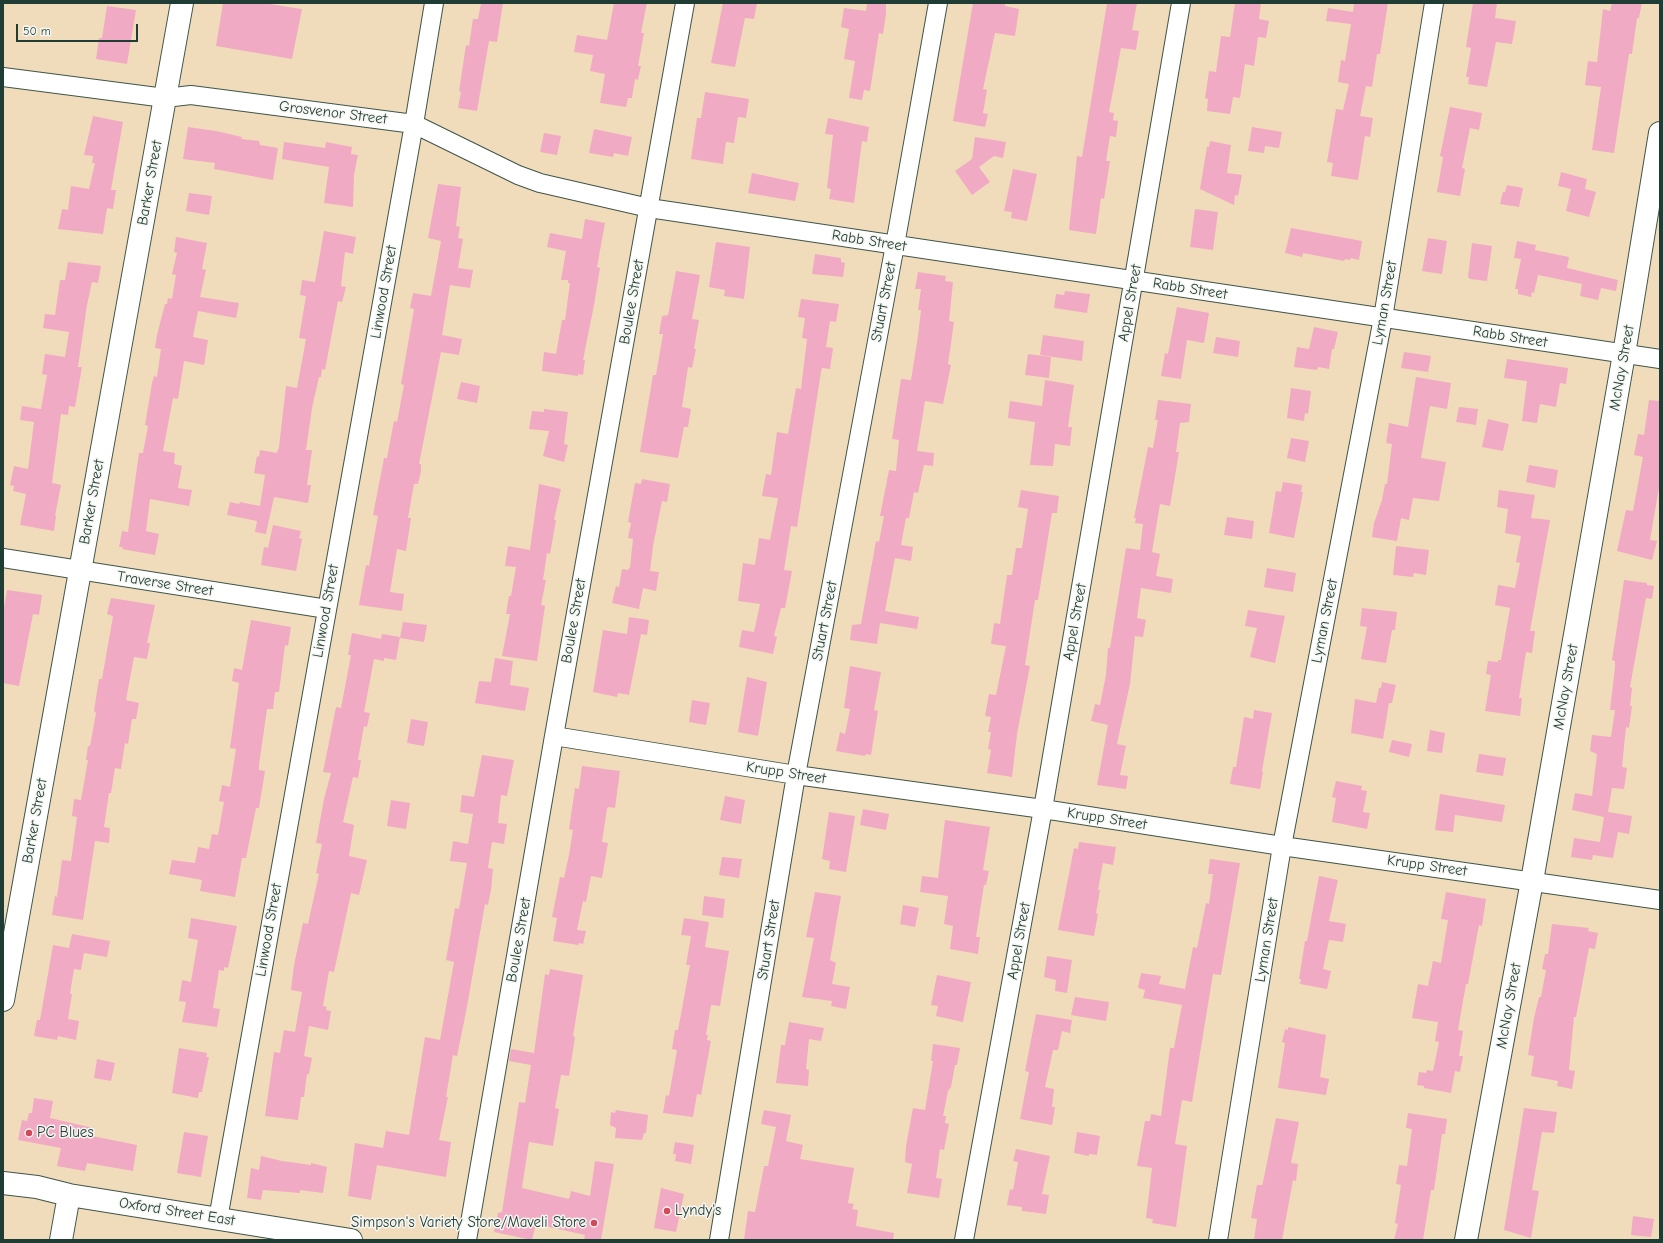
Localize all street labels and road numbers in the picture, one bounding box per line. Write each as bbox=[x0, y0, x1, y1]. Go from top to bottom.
street label: Grosvenor Street bbox=[278, 97, 388, 129]
street label: Barker Street bbox=[134, 139, 166, 227]
street label: Rabb Street bbox=[830, 226, 908, 256]
street label: Linwood Street bbox=[367, 244, 401, 340]
street label: Boulee Street bbox=[616, 258, 648, 346]
street label: Lyman Street bbox=[1369, 259, 1401, 347]
street label: Stuart Street bbox=[867, 261, 901, 343]
street label: Appel Street bbox=[1114, 263, 1146, 343]
street label: Rabb Street bbox=[1151, 274, 1229, 304]
street label: Rabb Street bbox=[1471, 322, 1549, 352]
street label: McNay Street bbox=[1606, 324, 1638, 412]
street label: Barker Street bbox=[76, 458, 108, 546]
street label: Linwood Street bbox=[309, 563, 343, 659]
street label: Traverse Street bbox=[116, 568, 214, 600]
street label: Boulee Street bbox=[558, 577, 590, 665]
street label: Lyman Street bbox=[1308, 577, 1342, 665]
street label: Stuart Street bbox=[808, 580, 842, 662]
street label: Appel Street bbox=[1059, 582, 1091, 662]
street label: McNay Street bbox=[1550, 643, 1582, 731]
street label: Krupp Street bbox=[745, 758, 827, 788]
street label: Barker Street bbox=[19, 777, 51, 865]
street label: Krupp Street bbox=[1066, 804, 1148, 834]
street label: Krupp Street bbox=[1386, 851, 1468, 881]
street label: Linwood Street bbox=[252, 882, 286, 978]
street label: Boulee Street bbox=[503, 896, 535, 984]
street label: Lyman Street bbox=[1251, 897, 1283, 983]
street label: Stuart Street bbox=[754, 899, 784, 981]
street label: Appel Street bbox=[1003, 901, 1035, 981]
street label: McNay Street bbox=[1493, 962, 1525, 1050]
street label: Oxford Street East bbox=[118, 1194, 236, 1230]

